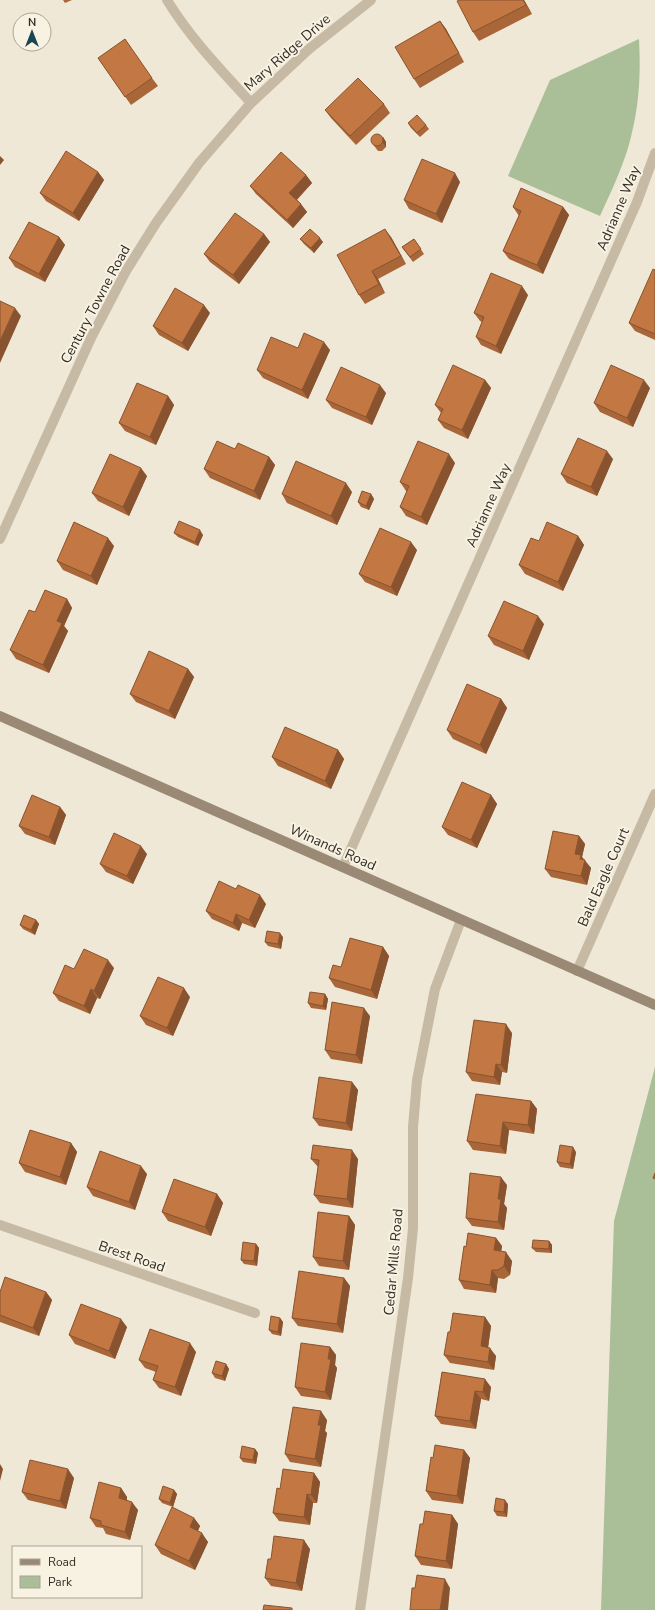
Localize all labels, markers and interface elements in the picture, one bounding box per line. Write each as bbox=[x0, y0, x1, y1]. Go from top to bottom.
street label: Mary Ridge Drive bbox=[240, 9, 335, 95]
north arrow bbox=[12, 12, 52, 52]
text: N bbox=[28, 15, 36, 30]
street label: Adrianne Way bbox=[592, 162, 645, 253]
street label: Century Towne Road bbox=[56, 242, 135, 367]
street label: Adrianne Way bbox=[461, 459, 516, 550]
street label: Winands Road bbox=[286, 820, 379, 875]
street label: Bald Eagle Court bbox=[573, 825, 634, 930]
street label: Cedar Mills Road bbox=[379, 1208, 408, 1316]
street label: Brest Road bbox=[96, 1236, 168, 1277]
legend bbox=[12, 1546, 142, 1598]
text: Road bbox=[48, 1554, 76, 1570]
text: Park bbox=[48, 1574, 73, 1590]

